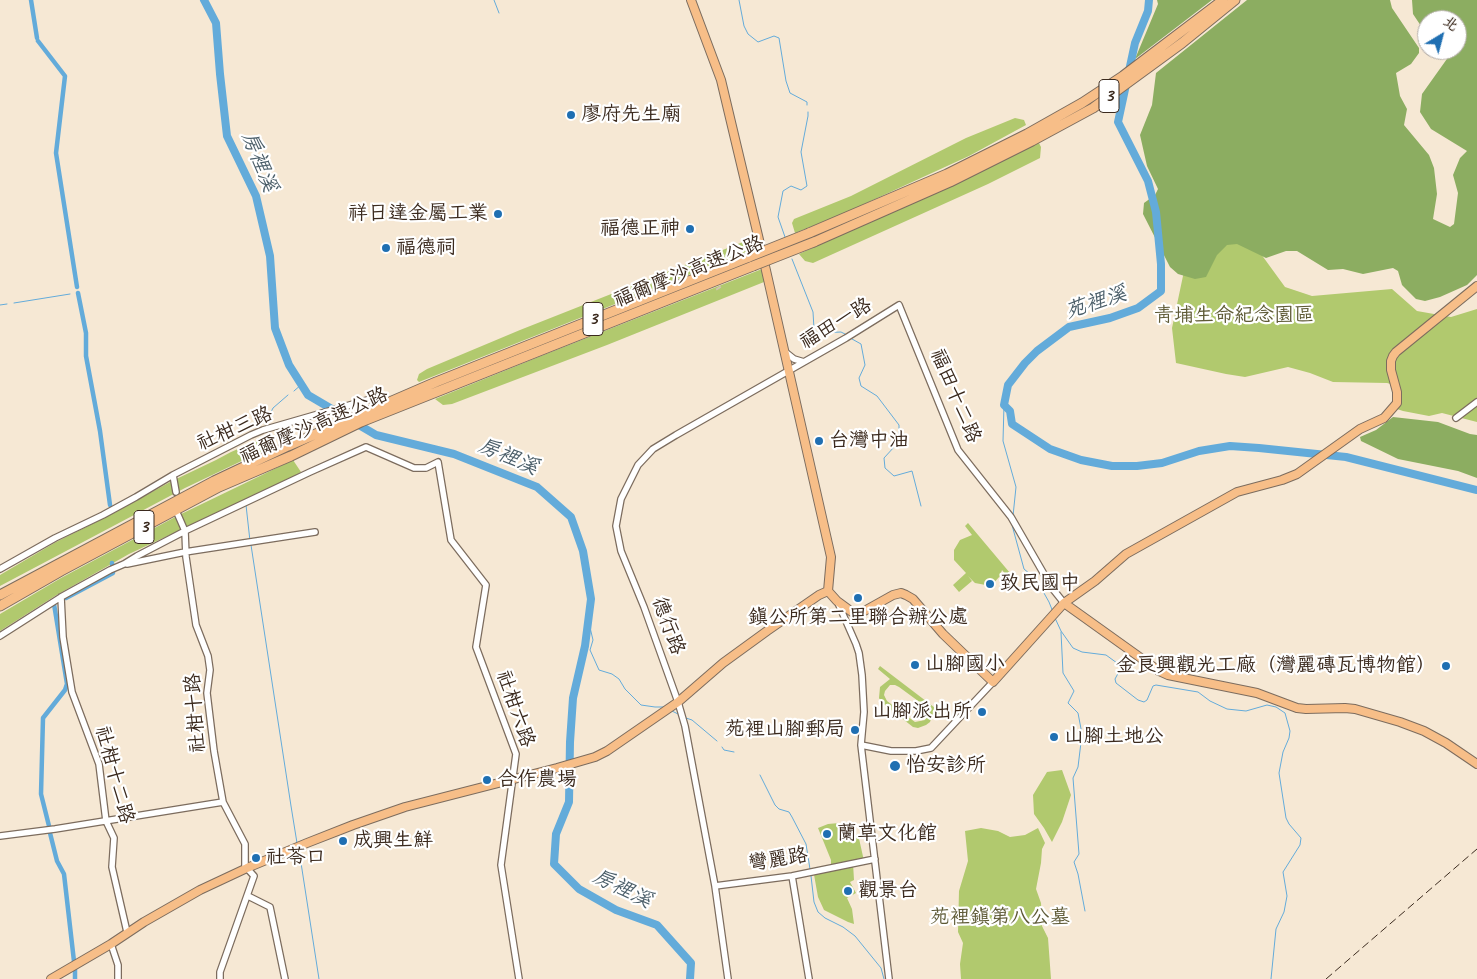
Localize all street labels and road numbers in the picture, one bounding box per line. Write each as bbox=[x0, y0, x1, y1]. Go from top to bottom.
road number: 3 bbox=[1099, 80, 1119, 112]
street label: 福爾摩沙高速公路 bbox=[610, 231, 768, 313]
street label: 福田一路 bbox=[796, 293, 876, 355]
road number: 3 bbox=[583, 302, 603, 336]
street label: 福田十二路 bbox=[924, 345, 986, 447]
street label: 福爾摩沙高速公路 bbox=[236, 382, 392, 470]
street label: 社柑三路 bbox=[194, 402, 276, 456]
road number: 3 bbox=[134, 511, 154, 544]
street label: 德行路 bbox=[646, 594, 690, 658]
street label: 社柑六路 bbox=[491, 667, 539, 751]
street label: 社柑十路 bbox=[181, 672, 211, 754]
street label: 社柑十二路 bbox=[89, 724, 139, 826]
street label: 彎麗路 bbox=[746, 843, 810, 877]

